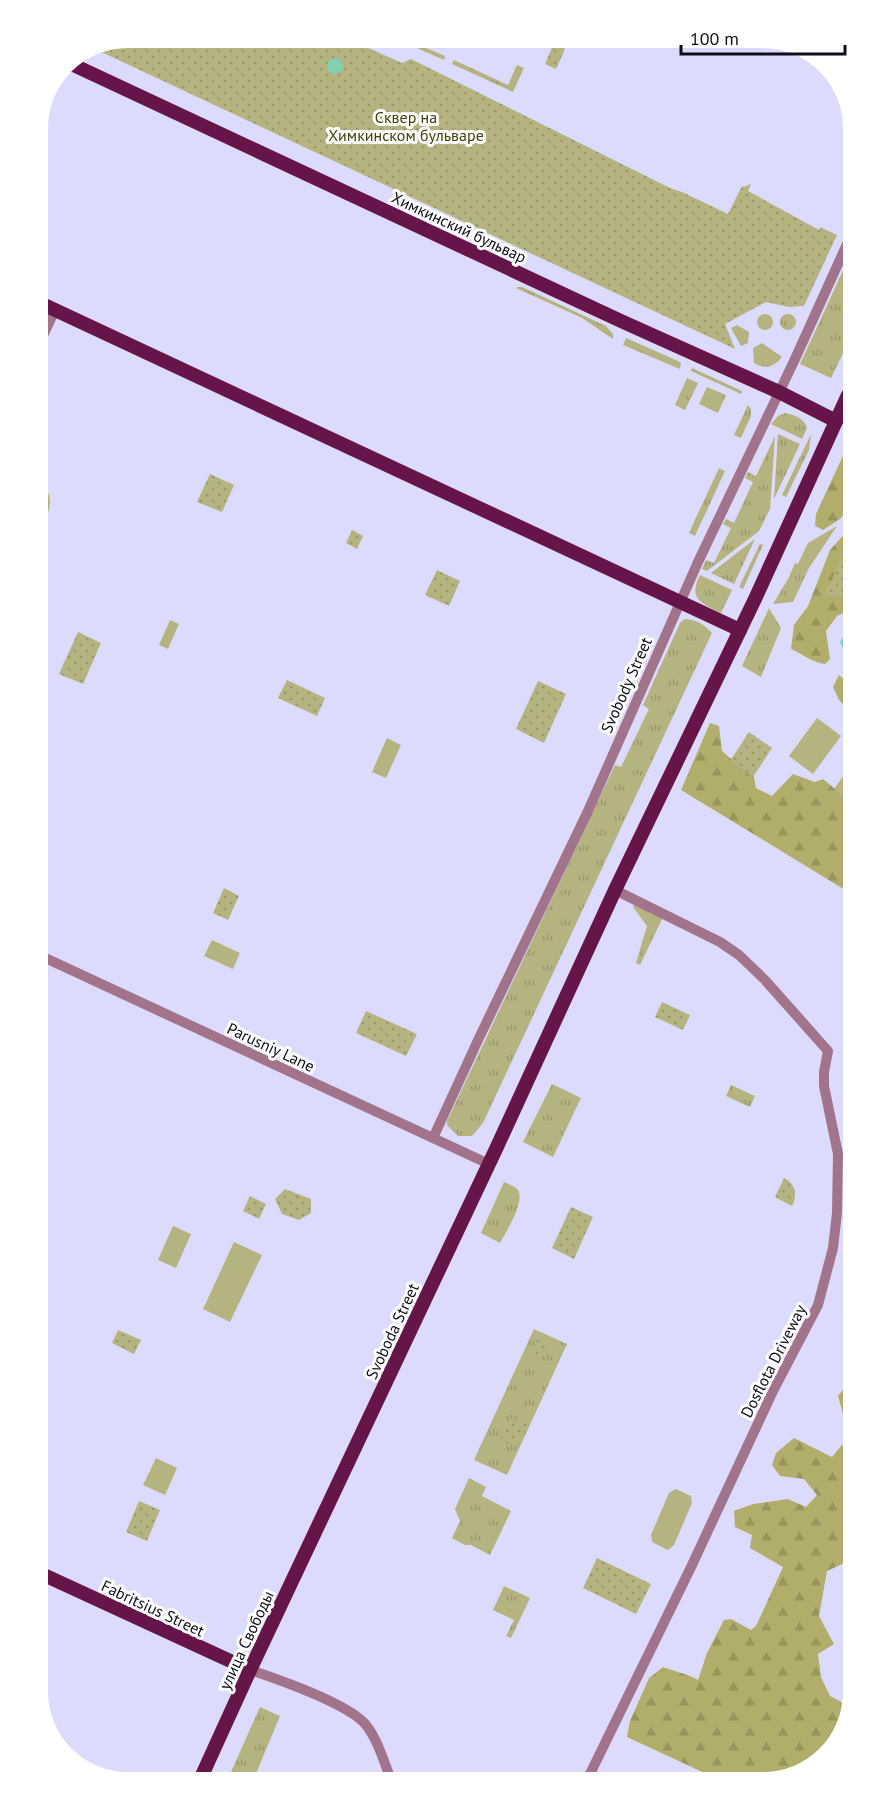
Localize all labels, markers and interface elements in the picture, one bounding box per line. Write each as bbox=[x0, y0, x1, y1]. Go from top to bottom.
scale bar bbox=[681, 18, 844, 56]
text: 100 m bbox=[690, 27, 739, 50]
park label: Сквер на Химкинском бульваре bbox=[328, 107, 484, 145]
street label: Химкинский бульвар bbox=[389, 187, 529, 267]
street label: Svobody Street bbox=[596, 634, 656, 736]
street label: Parusniy Lane bbox=[224, 1018, 318, 1076]
street label: Svoboda Street bbox=[361, 1279, 423, 1382]
street label: Dosflota Driveway bbox=[736, 1301, 810, 1421]
street label: Fabritsius Street bbox=[98, 1575, 208, 1641]
street label: улица Свободы bbox=[214, 1587, 278, 1693]

